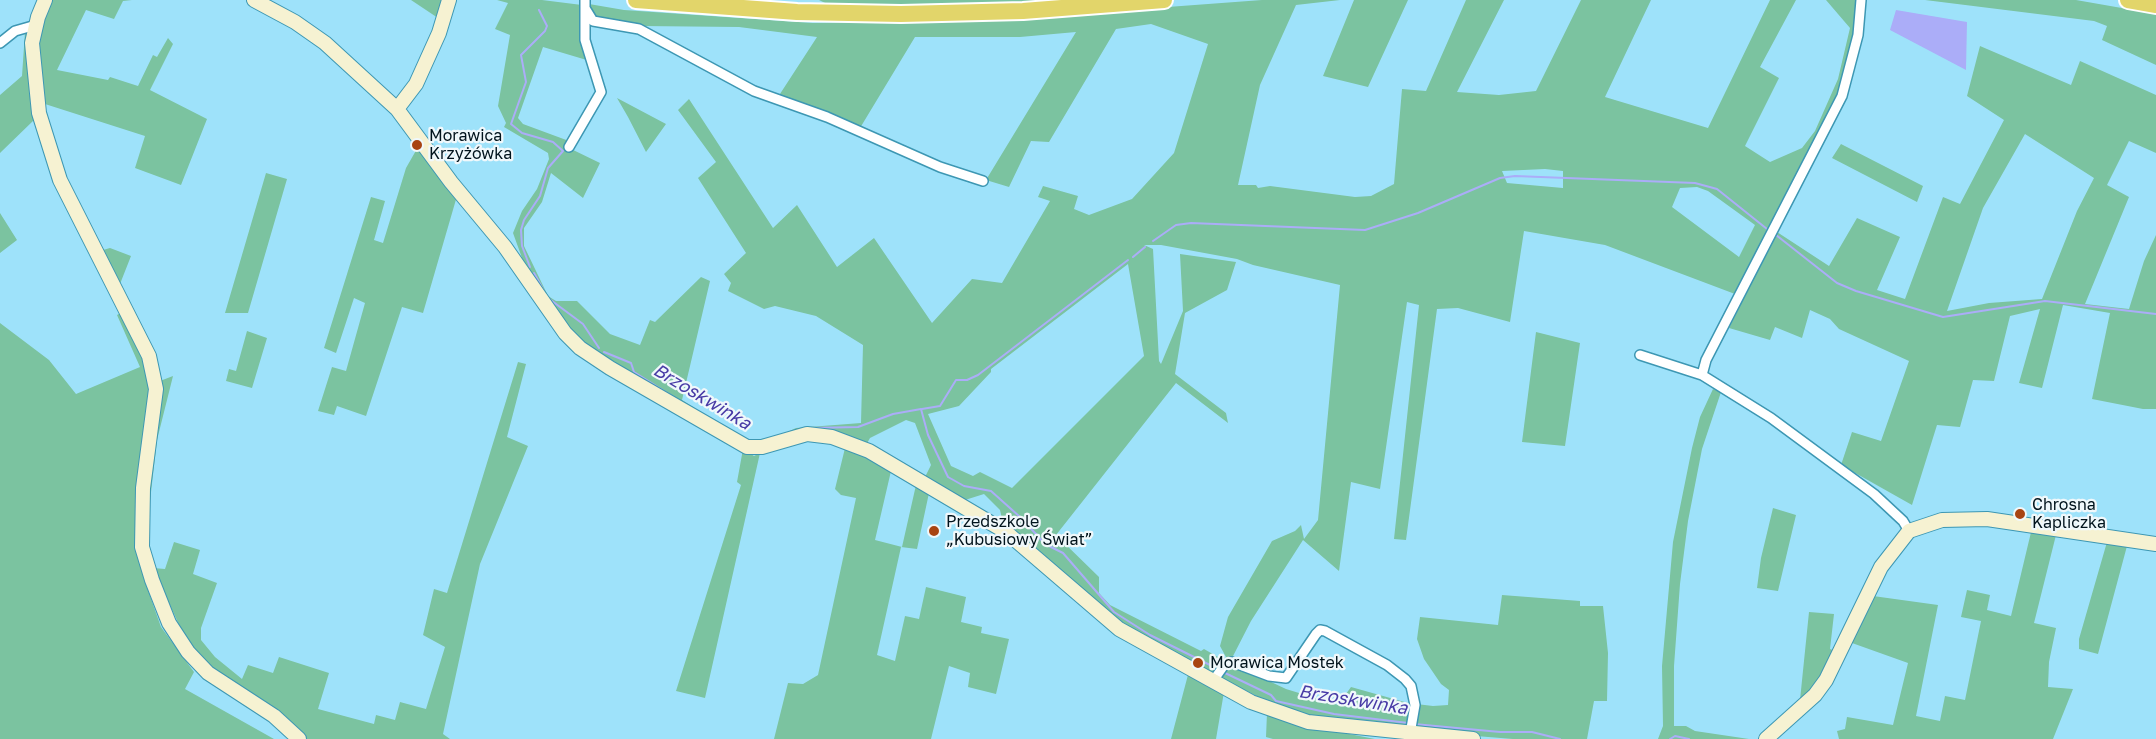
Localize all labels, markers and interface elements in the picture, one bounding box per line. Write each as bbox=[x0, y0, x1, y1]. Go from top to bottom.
place label: Morawica Krzyżówka bbox=[429, 126, 512, 164]
marker: Morawica Krzyżówka bbox=[410, 138, 424, 152]
water label: Brzoskwinka bbox=[649, 359, 755, 435]
place label: Chrosna Kapliczka bbox=[2032, 495, 2106, 533]
marker: Chrosna Kapliczka bbox=[2013, 507, 2027, 521]
place label: Przedszkole „Kubusiowy Świat” bbox=[946, 512, 1093, 550]
marker: Przedszkole „Kubusiowy Świat” bbox=[927, 524, 941, 538]
place label: Morawica Mostek bbox=[1210, 653, 1344, 673]
marker: Morawica Mostek bbox=[1191, 656, 1205, 670]
water label: Brzoskwinka bbox=[1297, 681, 1409, 719]

